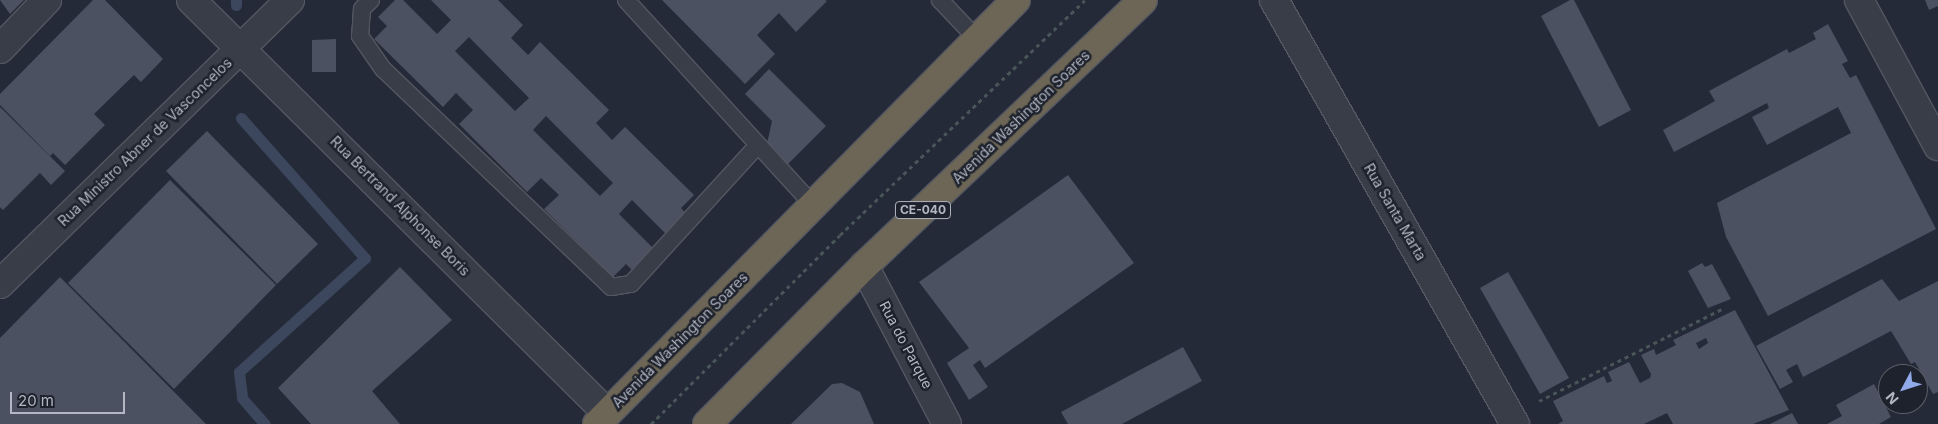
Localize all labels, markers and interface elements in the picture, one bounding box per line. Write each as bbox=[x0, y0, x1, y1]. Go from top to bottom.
street label: Avenida Washington Soares bbox=[949, 47, 1093, 187]
street label: Rua Ministro Abner de Vasconcelos bbox=[55, 54, 235, 230]
street label: Rua Bertrand Alphonse Boris bbox=[327, 133, 473, 279]
street label: Rua Santa Marta bbox=[1360, 161, 1430, 263]
road number: CE-040 bbox=[894, 200, 952, 220]
street label: Avenida Washington Soares bbox=[609, 269, 751, 411]
street label: Rua do Parque bbox=[876, 298, 936, 392]
north arrow bbox=[1878, 364, 1928, 414]
scale bar bbox=[12, 382, 128, 414]
text: N bbox=[1882, 389, 1902, 408]
text: 20 m bbox=[18, 391, 54, 410]

